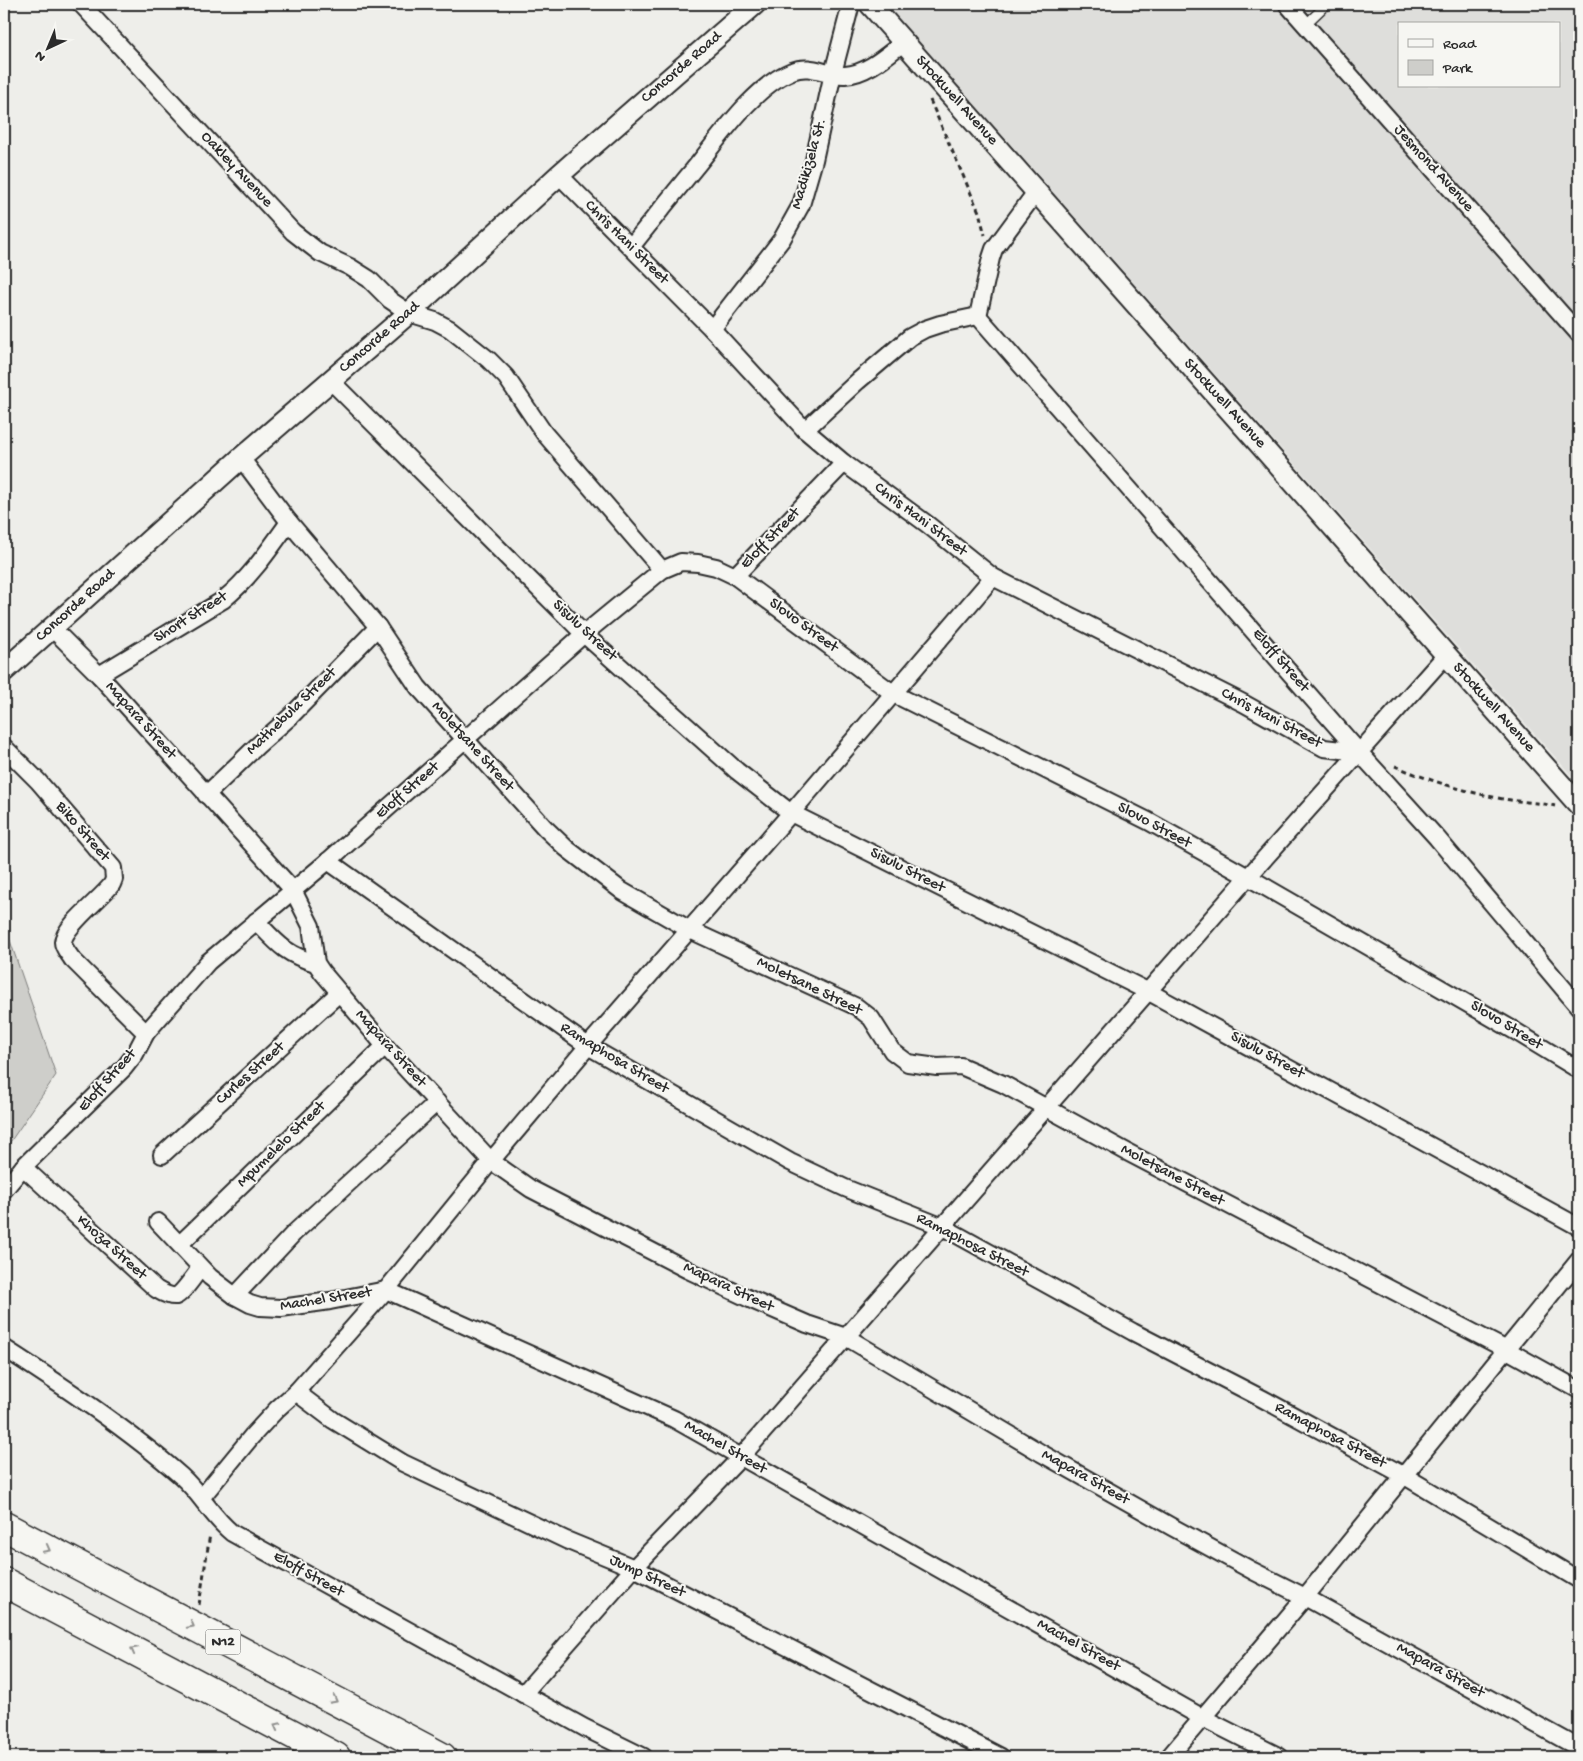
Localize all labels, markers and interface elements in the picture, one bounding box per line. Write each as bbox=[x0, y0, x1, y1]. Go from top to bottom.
north arrow bbox=[22, 22, 72, 72]
legend bbox=[1398, 22, 1560, 88]
street label: Concorde Road bbox=[638, 27, 727, 108]
text: Road bbox=[1443, 36, 1477, 54]
text: N bbox=[32, 46, 50, 65]
street label: Stockwell Avenue bbox=[911, 52, 1002, 150]
text: Park bbox=[1442, 60, 1473, 78]
street label: Madikizela St. bbox=[788, 116, 832, 212]
street label: Jesmond Avenue bbox=[1389, 121, 1478, 217]
street label: Oakley Avenue bbox=[196, 128, 277, 213]
street label: Chris Hani Street bbox=[580, 197, 673, 290]
street label: Concorde Road bbox=[336, 297, 425, 378]
street label: Stockwell Avenue bbox=[1179, 355, 1270, 453]
street label: Chris Hani Street bbox=[870, 479, 971, 562]
street label: Eloff Street bbox=[737, 503, 806, 574]
street label: Concorde Road bbox=[32, 564, 121, 647]
street label: Short Street bbox=[151, 587, 232, 648]
street label: Slovo Street bbox=[765, 594, 843, 658]
street label: Sisulu Street bbox=[548, 596, 621, 667]
street label: Eloff Street bbox=[1247, 625, 1314, 698]
street label: Stockwell Avenue bbox=[1448, 659, 1539, 757]
street label: Mathebula Street bbox=[243, 663, 342, 760]
street label: Mapara Street bbox=[100, 678, 181, 765]
street label: Chris Hani Street bbox=[1217, 684, 1326, 754]
street label: Moletsane Street bbox=[427, 698, 518, 797]
street label: Eloff Street bbox=[372, 757, 445, 824]
street label: Biko Street bbox=[50, 797, 114, 867]
street label: Slovo Street bbox=[1114, 799, 1196, 854]
street label: Sisulu Street bbox=[866, 844, 949, 899]
street label: Moletsane Street bbox=[753, 953, 866, 1021]
street label: Slovo Street bbox=[1466, 997, 1547, 1056]
street label: Mapara Street bbox=[350, 1006, 431, 1093]
street label: Ramaphosa Street bbox=[556, 1019, 673, 1100]
street label: Sisulu Street bbox=[1227, 1028, 1309, 1085]
street label: Curles Street bbox=[213, 1037, 290, 1110]
street label: Eloff Street bbox=[75, 1045, 142, 1116]
street label: Mpumelelo Street bbox=[234, 1097, 331, 1192]
street label: Moletsane Street bbox=[1117, 1141, 1228, 1212]
street label: Ramaphosa Street bbox=[913, 1209, 1033, 1283]
street label: Khoza Street bbox=[72, 1211, 151, 1286]
street label: Mapara Street bbox=[680, 1259, 778, 1318]
street label: Machel Street bbox=[279, 1283, 374, 1317]
street label: Ramaphosa Street bbox=[1271, 1399, 1390, 1474]
street label: Machel Street bbox=[680, 1417, 771, 1480]
street label: Mapara Street bbox=[1038, 1446, 1134, 1511]
one-way arrow bbox=[41, 1543, 50, 1553]
street label: Eloff Street bbox=[269, 1548, 348, 1603]
street label: Jump Street bbox=[606, 1551, 689, 1603]
street label: Machel Street bbox=[1033, 1615, 1124, 1677]
one-way arrow bbox=[185, 1618, 194, 1628]
road number: N12 bbox=[206, 1630, 240, 1654]
street label: Mapara Street bbox=[1393, 1639, 1489, 1704]
one-way arrow bbox=[130, 1647, 139, 1657]
one-way arrow bbox=[329, 1694, 338, 1704]
one-way arrow bbox=[274, 1722, 283, 1732]

